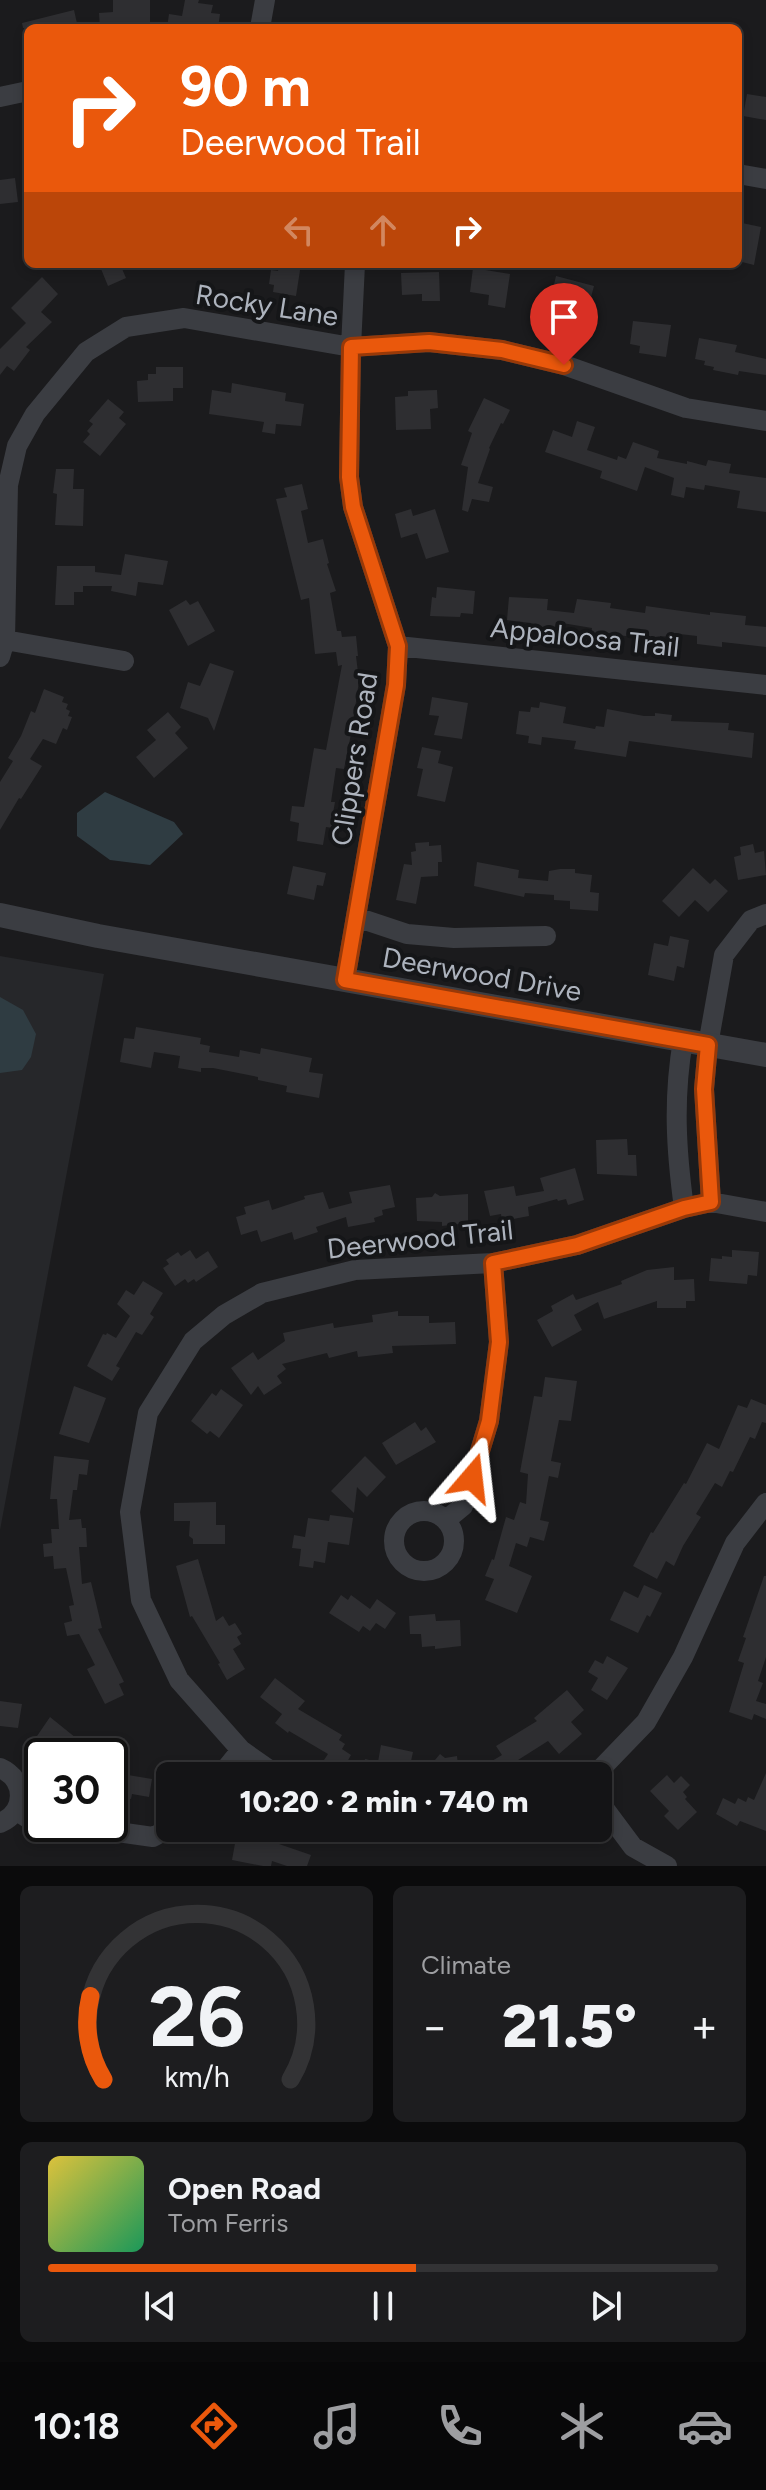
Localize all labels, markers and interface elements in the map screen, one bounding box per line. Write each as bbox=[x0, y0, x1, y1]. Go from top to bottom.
text: 90 m bbox=[180, 53, 311, 120]
icon: right bbox=[48, 56, 152, 160]
text: Deerwood Trail bbox=[180, 121, 421, 164]
icon: left bbox=[277, 208, 321, 252]
icon: ahead bbox=[361, 208, 405, 252]
icon: right bbox=[445, 208, 489, 252]
street label: Rocky Lane bbox=[193, 277, 341, 333]
pin bbox=[530, 283, 598, 365]
icon: arrive bbox=[542, 295, 586, 339]
street label: Appaloosa Trail bbox=[489, 610, 681, 664]
street label: Clippers Road bbox=[324, 670, 384, 848]
street label: Deerwood Drive bbox=[380, 940, 584, 1008]
street label: Deerwood Trail bbox=[325, 1212, 515, 1266]
position arrow bbox=[430, 1436, 514, 1520]
speed limit sign: 30 bbox=[24, 1738, 128, 1842]
text: 10:20 · 2 min · 740 m bbox=[240, 1783, 528, 1820]
text: Climate bbox=[421, 1949, 511, 1981]
text: 26 bbox=[148, 1967, 245, 2067]
text: 21.5° bbox=[502, 1990, 637, 2062]
text: − bbox=[421, 2000, 448, 2053]
text: + bbox=[691, 2000, 718, 2053]
text: km/h bbox=[164, 2060, 229, 2094]
text: Open Road bbox=[168, 2170, 321, 2207]
text: Tom Ferris bbox=[168, 2207, 288, 2239]
icon: previous bbox=[138, 2284, 182, 2328]
icon: pause bbox=[361, 2284, 405, 2328]
icon: next bbox=[584, 2284, 628, 2328]
icon: directions bbox=[186, 2398, 242, 2454]
icon: music bbox=[309, 2398, 365, 2454]
icon: phone bbox=[432, 2398, 488, 2454]
icon: climate bbox=[554, 2398, 610, 2454]
icon: car bbox=[677, 2398, 733, 2454]
text: 10:18 bbox=[33, 2405, 120, 2448]

